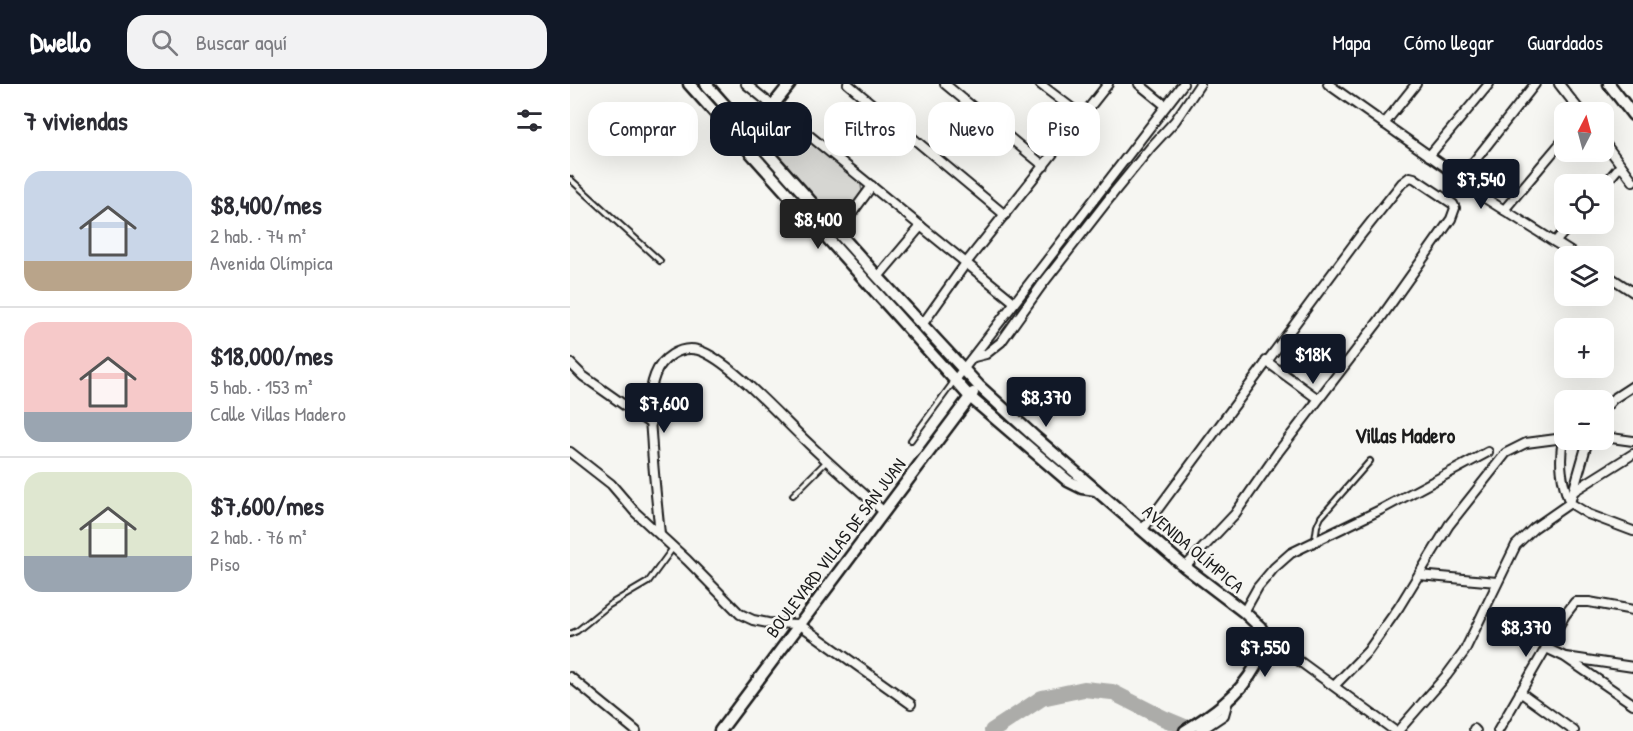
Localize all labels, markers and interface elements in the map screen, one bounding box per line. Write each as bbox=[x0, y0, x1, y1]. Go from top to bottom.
search box bbox=[127, 15, 547, 69]
text: Dwello bbox=[30, 23, 91, 61]
icon: search bbox=[148, 26, 181, 59]
text: Buscar aquí bbox=[196, 27, 287, 57]
text: Mapa bbox=[1332, 28, 1370, 57]
text: Cómo llegar bbox=[1403, 28, 1494, 57]
text: Guardados bbox=[1527, 28, 1603, 57]
chip: Comprar bbox=[588, 102, 698, 156]
chip: Alquilar bbox=[710, 102, 812, 156]
chip: Filtros bbox=[824, 102, 916, 156]
chip: Nuevo bbox=[928, 102, 1015, 156]
chip: Piso bbox=[1027, 102, 1100, 156]
north arrow bbox=[1554, 102, 1614, 162]
map controls bbox=[1554, 102, 1614, 450]
text: 7 viviendas bbox=[24, 103, 128, 138]
icon: filters bbox=[513, 104, 546, 137]
pin: $7,540 bbox=[1432, 159, 1530, 210]
text: $7,540 bbox=[1457, 165, 1506, 192]
button: locate bbox=[1554, 174, 1614, 234]
text: $8,400/mes bbox=[210, 187, 322, 222]
icon: home bbox=[72, 195, 144, 267]
pin: $8,400 bbox=[769, 199, 867, 250]
text: $8,400 bbox=[794, 205, 842, 232]
text: 2 hab. · 74 m² bbox=[210, 222, 306, 249]
button: layers bbox=[1554, 246, 1614, 306]
text: Avenida Olímpica bbox=[210, 249, 333, 276]
button: + bbox=[1554, 318, 1614, 378]
pin: $18K bbox=[1277, 334, 1349, 385]
text: $18,000/mes bbox=[210, 338, 333, 373]
text: $18K bbox=[1295, 340, 1331, 367]
icon: home bbox=[72, 346, 144, 418]
text: 5 hab. · 153 m² bbox=[210, 373, 313, 400]
pin: $8,370 bbox=[997, 377, 1095, 428]
pin: $7,600 bbox=[615, 383, 713, 434]
text: $8,370 bbox=[1021, 383, 1071, 410]
text: $7,600 bbox=[639, 389, 689, 416]
button: − bbox=[1554, 390, 1614, 450]
text: Calle Villas Madero bbox=[210, 400, 346, 427]
district label: Villas Madero bbox=[1355, 421, 1456, 450]
street label: BOULEVARD VILLAS DE SAN JUAN bbox=[760, 453, 911, 643]
text: $7,600/mes bbox=[210, 488, 324, 523]
icon: home bbox=[72, 496, 144, 568]
street label: AVENIDA OLÍMPICA bbox=[1137, 499, 1250, 599]
text: 2 hab. · 76 m² bbox=[210, 523, 307, 550]
text: Piso bbox=[210, 550, 240, 577]
pin: $8,370 bbox=[1477, 607, 1575, 658]
text: $8,370 bbox=[1501, 613, 1551, 640]
pin: $7,550 bbox=[1216, 627, 1314, 678]
text: $7,550 bbox=[1240, 633, 1290, 660]

